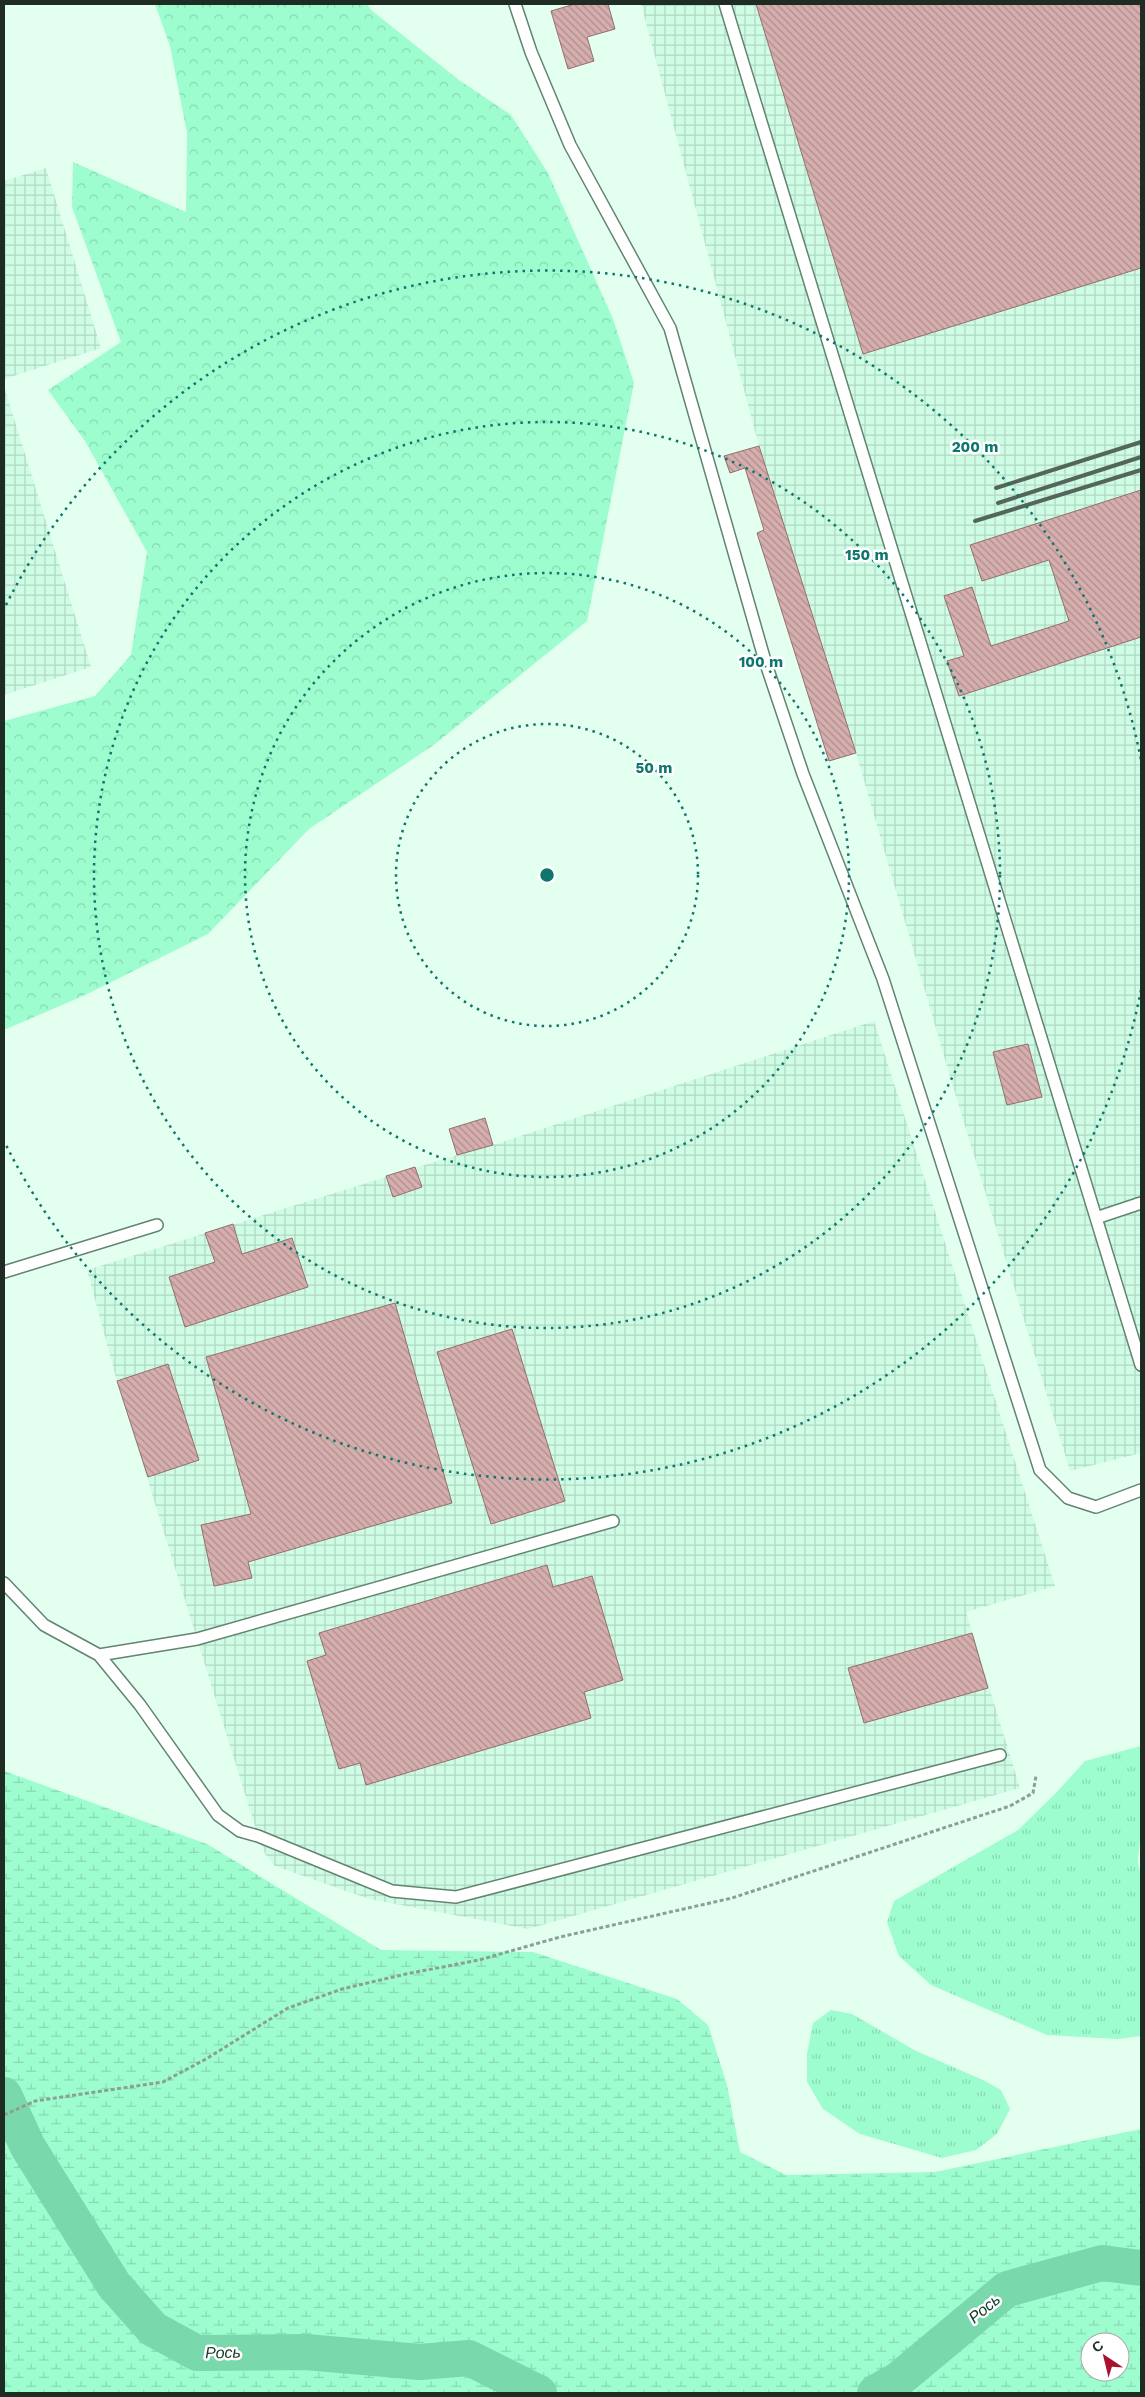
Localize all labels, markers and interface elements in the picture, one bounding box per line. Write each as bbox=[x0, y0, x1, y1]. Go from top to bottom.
text: 200 m bbox=[952, 438, 998, 456]
text: 150 m bbox=[845, 546, 889, 564]
text: 100 m bbox=[739, 653, 783, 671]
text: 50 m bbox=[636, 759, 672, 777]
centre of rings bbox=[538, 866, 556, 884]
water label: Рось bbox=[964, 2290, 1004, 2327]
north arrow bbox=[1080, 2332, 1130, 2382]
text: С bbox=[1089, 2337, 1106, 2356]
water label: Рось bbox=[205, 2343, 241, 2362]

